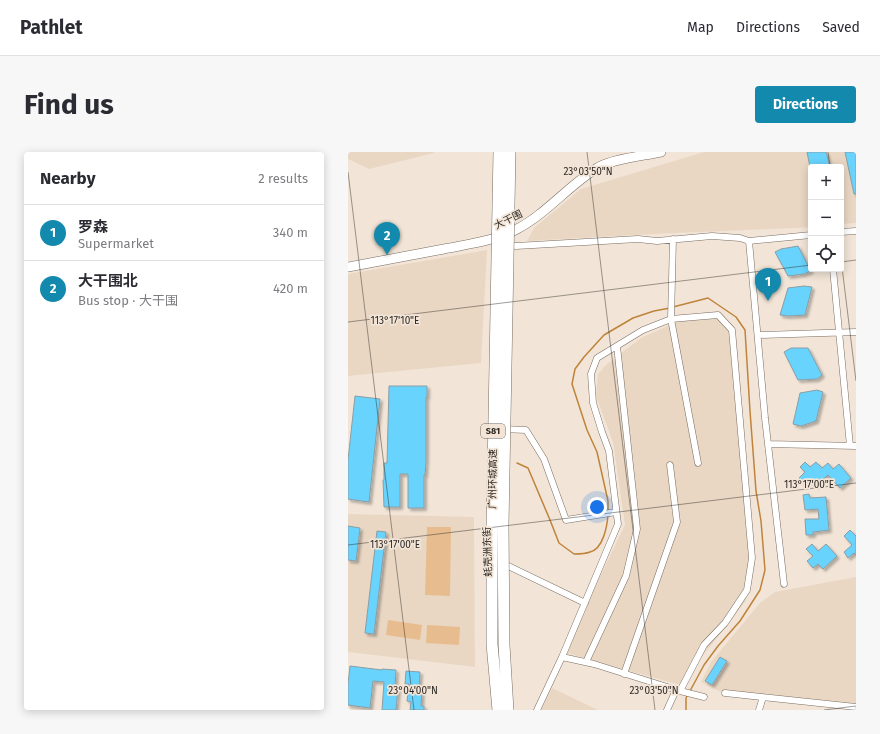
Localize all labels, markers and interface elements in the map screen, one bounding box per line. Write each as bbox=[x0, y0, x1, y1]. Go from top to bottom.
text: Pathlet bbox=[20, 16, 83, 39]
text: Map bbox=[687, 19, 714, 36]
text: Directions bbox=[736, 19, 800, 36]
text: Saved bbox=[822, 19, 860, 36]
button: Directions bbox=[755, 86, 856, 123]
text: Find us bbox=[24, 88, 114, 121]
map controls bbox=[808, 164, 844, 272]
button: + bbox=[808, 164, 844, 200]
text: 23°03'50"N bbox=[563, 166, 613, 178]
text: Nearby bbox=[40, 168, 95, 189]
text: 2 results bbox=[258, 171, 308, 186]
button: − bbox=[808, 200, 844, 236]
street label: 大干围 bbox=[492, 208, 525, 232]
text: 罗森 bbox=[78, 218, 108, 236]
pin: 2 bbox=[374, 222, 400, 255]
text: 1 bbox=[50, 225, 56, 240]
text: 340 m bbox=[273, 225, 308, 240]
text: Supermarket bbox=[78, 236, 154, 251]
button: locate bbox=[808, 236, 844, 272]
pin: 1 bbox=[755, 268, 781, 301]
text: 大干围北 bbox=[78, 272, 138, 290]
text: 2 bbox=[50, 281, 56, 296]
text: 420 m bbox=[273, 281, 308, 296]
text: Bus stop · 大干围 bbox=[78, 293, 178, 308]
text: 113°17'10"E bbox=[371, 315, 419, 327]
road number: S81 bbox=[481, 424, 505, 438]
street label: 广州环城高速 bbox=[486, 449, 500, 509]
text: 113°17'00"E bbox=[784, 479, 834, 491]
your location bbox=[587, 497, 607, 517]
street label: 蚝壳洲东街 bbox=[481, 527, 495, 577]
text: 113°17'00"E bbox=[370, 539, 420, 551]
text: 23°04'00"N bbox=[388, 685, 438, 697]
text: 23°03'50"N bbox=[629, 685, 679, 697]

